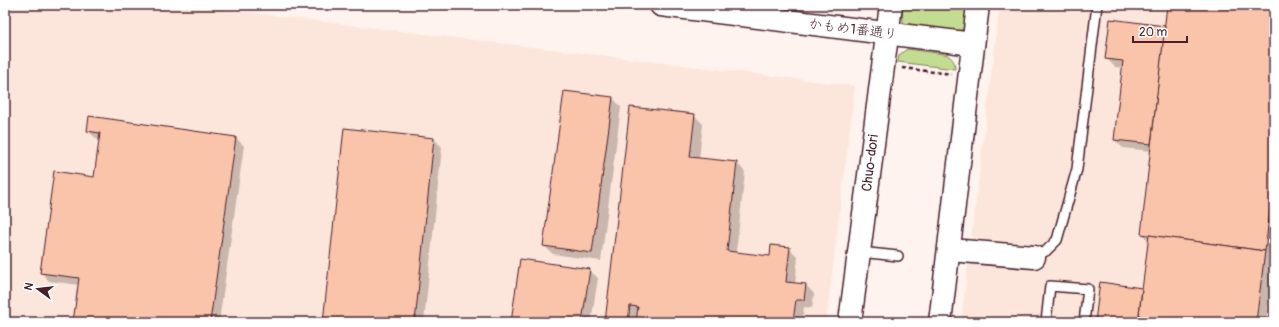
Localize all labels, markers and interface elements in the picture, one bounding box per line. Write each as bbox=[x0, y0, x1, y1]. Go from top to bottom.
street label: かもめ1番通り bbox=[808, 15, 898, 43]
scale bar bbox=[1133, 18, 1187, 44]
text: 20 m bbox=[1139, 25, 1168, 40]
street label: Chuo-dori bbox=[858, 133, 882, 192]
north arrow bbox=[18, 269, 58, 309]
text: N bbox=[22, 281, 36, 292]

